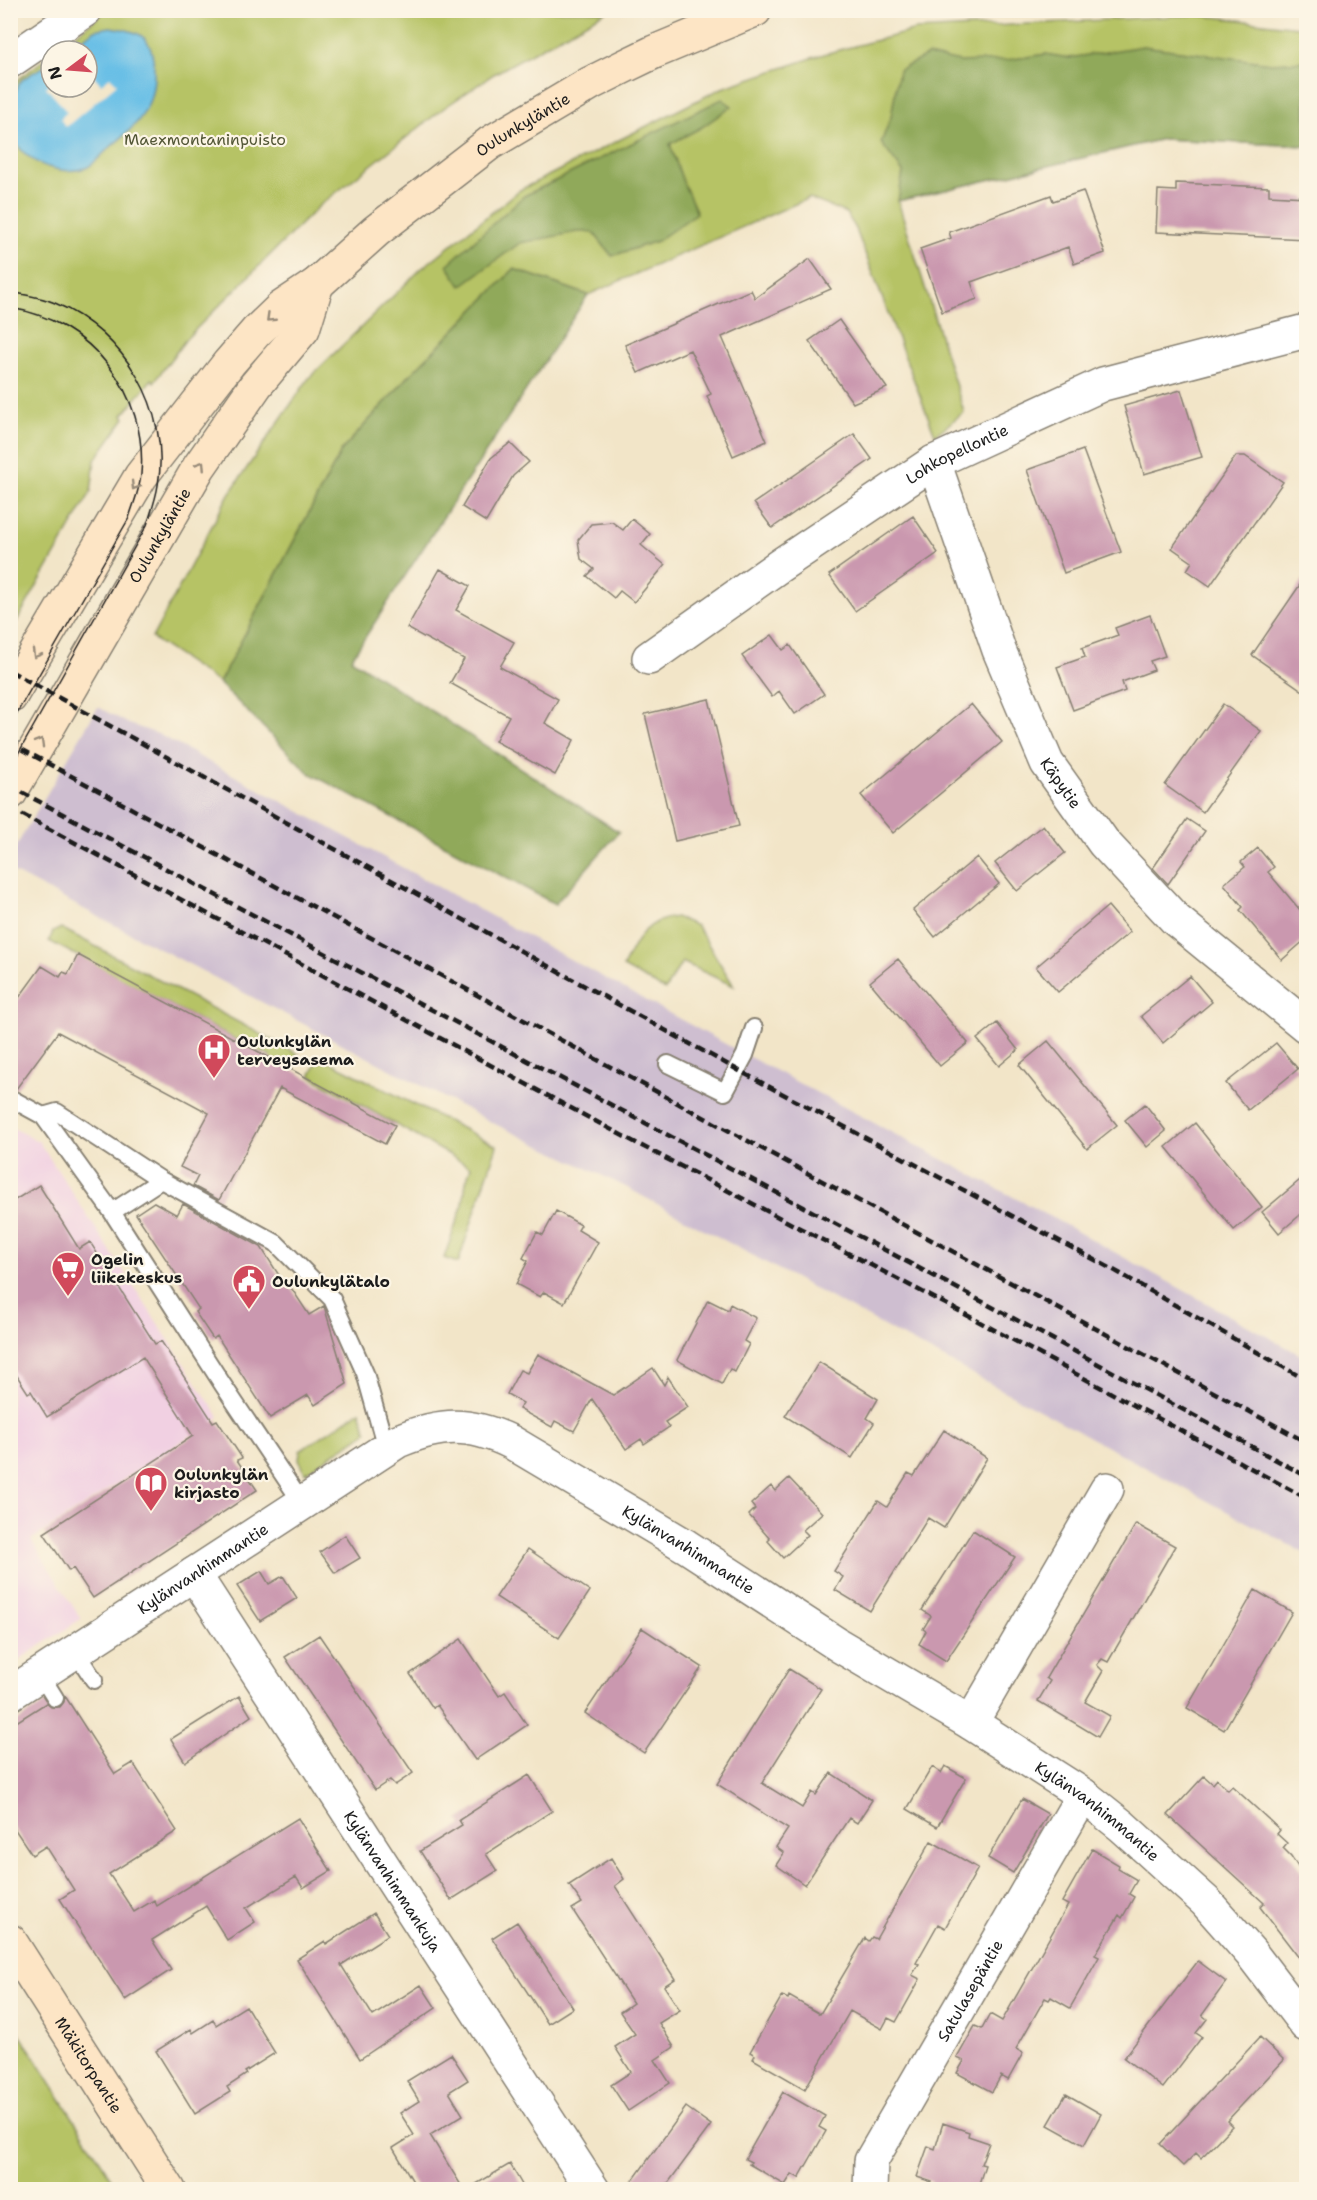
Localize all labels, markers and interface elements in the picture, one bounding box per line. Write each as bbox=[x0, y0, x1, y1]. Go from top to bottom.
north arrow bbox=[39, 39, 99, 99]
text: N bbox=[43, 64, 67, 82]
street label: Oulunkyläntie bbox=[471, 88, 574, 161]
park label: Maexmontaninpuisto bbox=[124, 129, 286, 150]
one-way arrow bbox=[266, 311, 277, 322]
street label: Lohkopellontie bbox=[901, 419, 1011, 489]
one-way arrow bbox=[194, 461, 206, 471]
one-way arrow bbox=[130, 480, 142, 490]
street label: Oulunkyläntie bbox=[124, 484, 195, 587]
one-way arrow bbox=[31, 648, 43, 658]
one-way arrow bbox=[33, 738, 44, 748]
street label: Käpytie bbox=[1036, 753, 1086, 812]
place label: Oulunkylän terveysasema bbox=[237, 1031, 354, 1070]
hospital icon: Oulunkylän terveysasema bbox=[196, 1032, 232, 1079]
place label: Ogelin liikekeskus bbox=[91, 1249, 182, 1288]
supermarket icon: Ogelin liikekeskus bbox=[50, 1250, 86, 1297]
public building icon: Oulunkylätalo bbox=[231, 1263, 267, 1310]
place label: Oulunkylätalo bbox=[272, 1271, 390, 1292]
place label: Oulunkylän kirjasto bbox=[174, 1464, 269, 1503]
library icon: Oulunkylän kirjasto bbox=[133, 1465, 169, 1512]
street label: Kylänvanhimmantie bbox=[619, 1500, 759, 1598]
street label: Kylänvanhimmantie bbox=[133, 1518, 272, 1619]
street label: Kylänvanhimmantie bbox=[1031, 1756, 1164, 1866]
street label: Kylänvanhimmankuja bbox=[339, 1806, 447, 1956]
street label: Satulasepäntie bbox=[932, 1936, 1008, 2045]
street label: Mäkitorpantie bbox=[51, 2013, 128, 2117]

